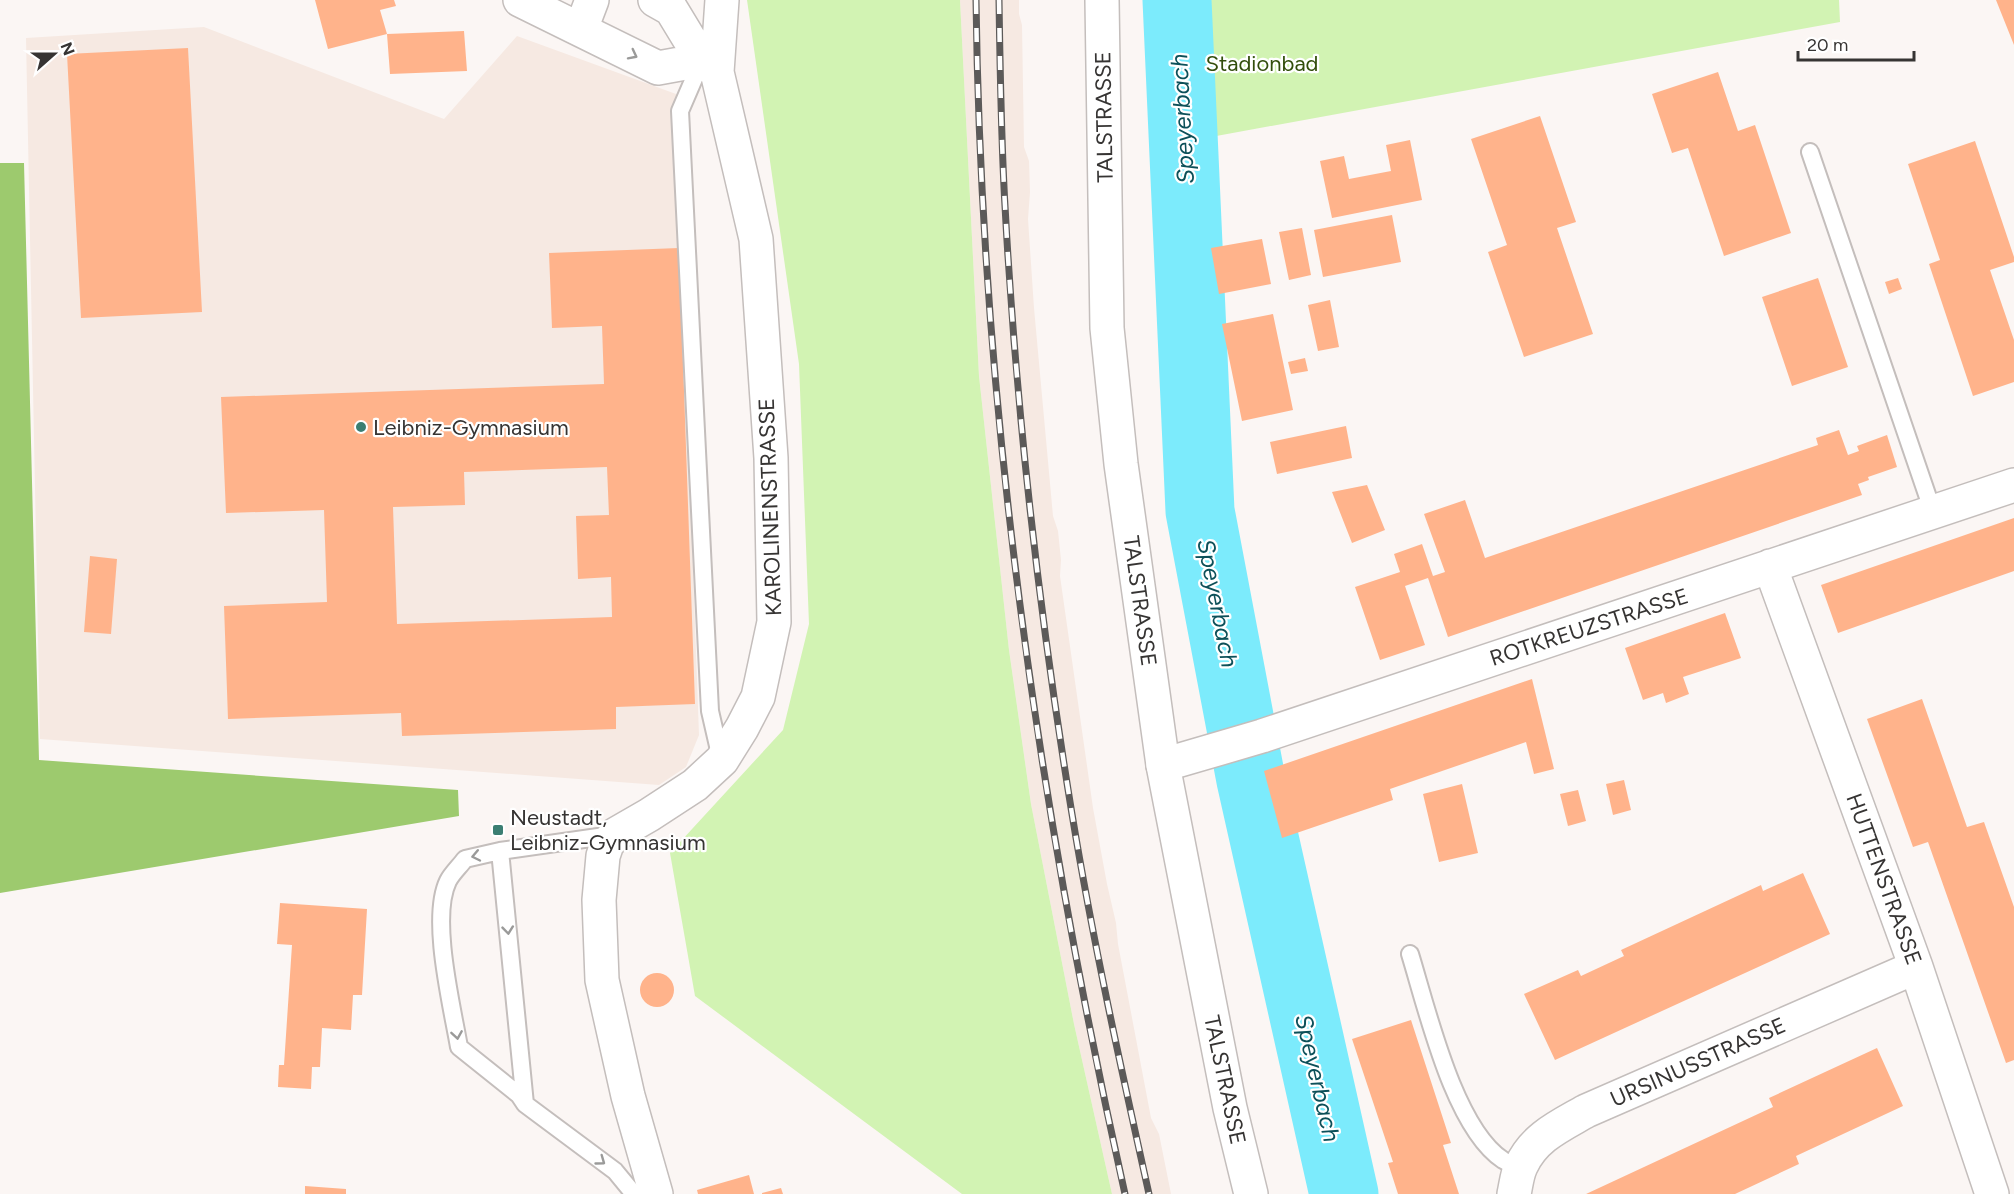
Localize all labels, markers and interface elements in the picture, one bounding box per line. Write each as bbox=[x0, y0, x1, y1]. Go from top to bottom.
north arrow bbox=[24, 24, 84, 84]
scale bar bbox=[1798, 24, 1914, 62]
text: 20 m bbox=[1807, 34, 1848, 56]
text: N bbox=[56, 40, 79, 58]
one-way arrow bbox=[626, 48, 637, 59]
park label: Stadionbad bbox=[1205, 50, 1319, 77]
street label: TALSTRASSE bbox=[1089, 51, 1119, 183]
water label: Speyerbach bbox=[1164, 53, 1200, 185]
street label: KAROLINENSTRASSE bbox=[753, 398, 787, 616]
place label: Leibniz-Gymnasium bbox=[373, 414, 569, 441]
marker: Leibniz-Gymnasium bbox=[354, 420, 368, 434]
street label: TALSTRASSE bbox=[1117, 534, 1163, 668]
water label: Speyerbach bbox=[1191, 536, 1245, 670]
street label: ROTKREUZSTRASSE bbox=[1486, 582, 1692, 672]
street label: HUTTENSTRASSE bbox=[1840, 790, 1928, 968]
place label: Neustadt, Leibniz-Gymnasium bbox=[510, 804, 706, 856]
marker: Neustadt, Leibniz-Gymnasium bbox=[491, 823, 505, 837]
one-way arrow bbox=[471, 849, 481, 862]
one-way arrow bbox=[501, 926, 514, 935]
water label: Speyerbach bbox=[1289, 1011, 1347, 1145]
street label: URSINUSSTRASSE bbox=[1606, 1011, 1790, 1113]
street label: TALSTRASSE bbox=[1198, 1013, 1252, 1147]
one-way arrow bbox=[450, 1029, 463, 1039]
one-way arrow bbox=[595, 1154, 606, 1165]

